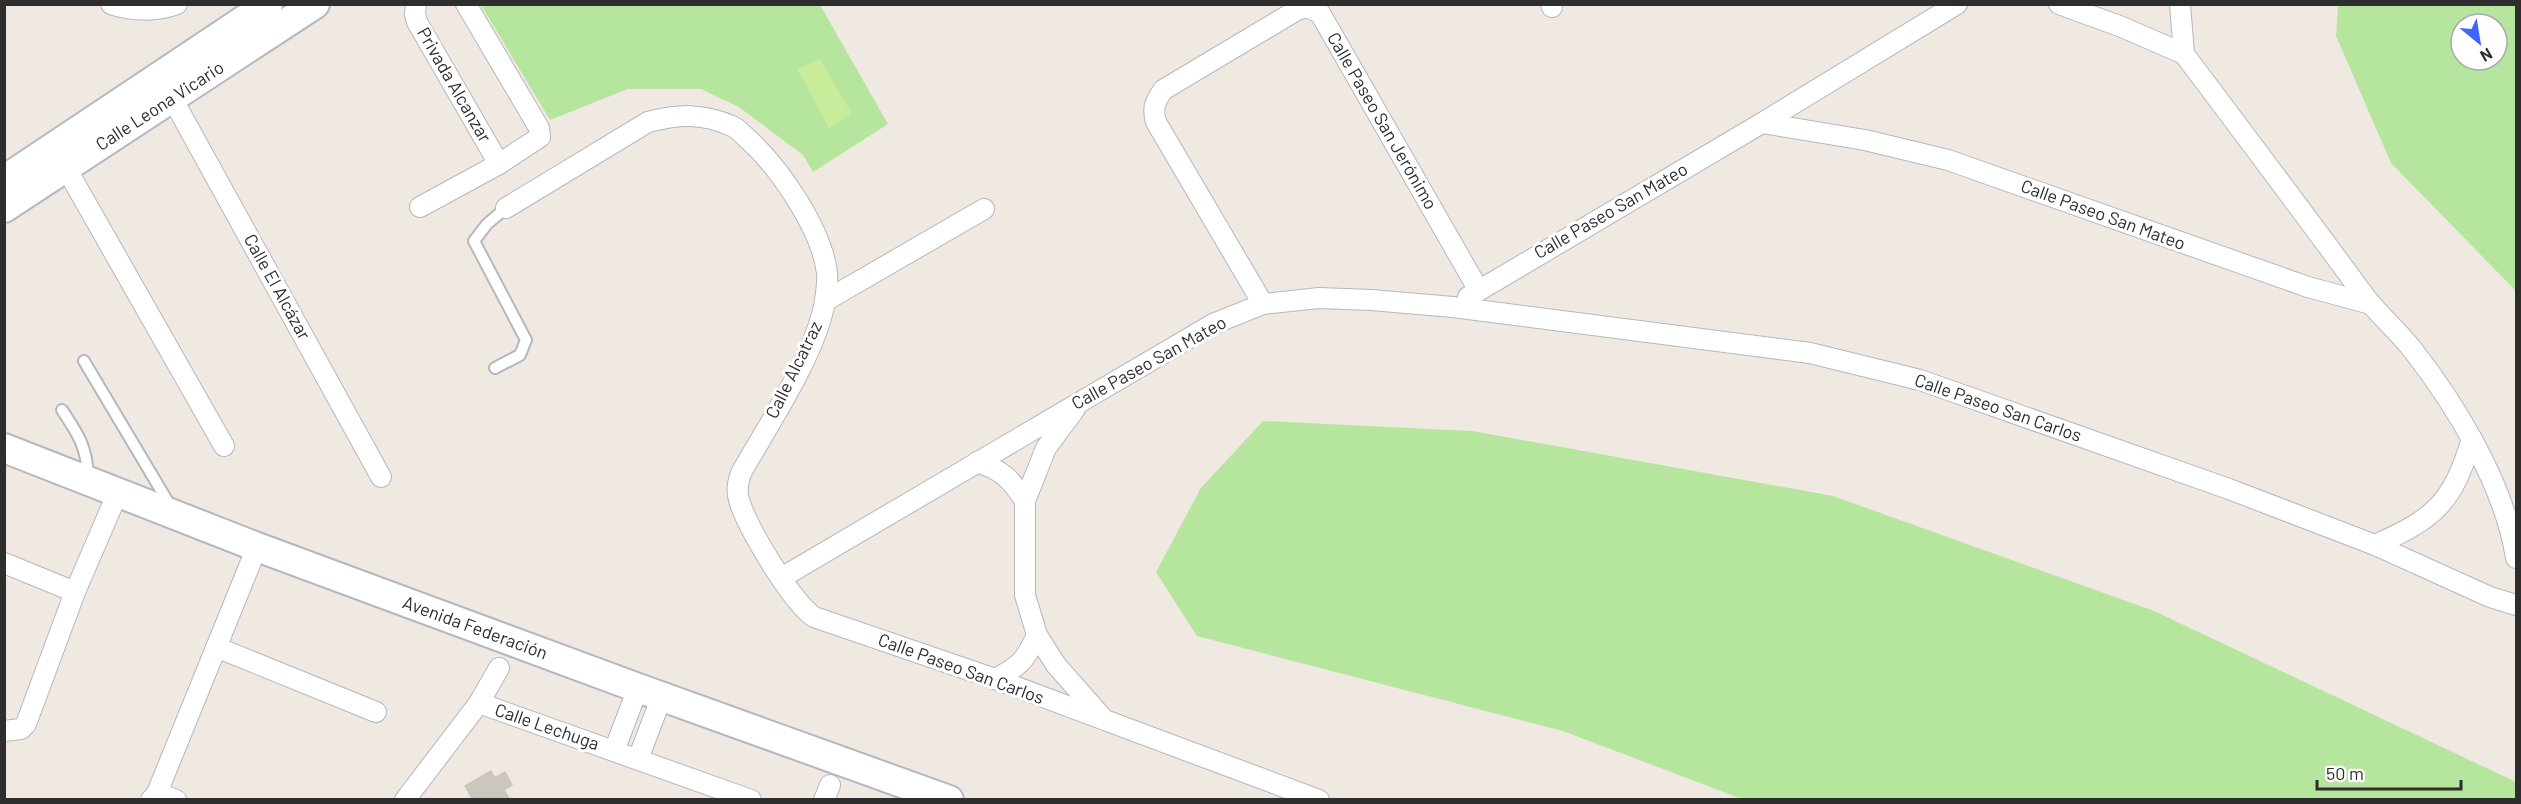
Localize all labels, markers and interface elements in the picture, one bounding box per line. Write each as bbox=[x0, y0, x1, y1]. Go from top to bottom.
north arrow bbox=[2449, 12, 2509, 72]
street label: Privada Alcanzar bbox=[413, 23, 497, 146]
street label: Calle Paseo San Jerónimo bbox=[1323, 28, 1443, 213]
text: N bbox=[2477, 45, 2496, 66]
street label: Calle Leona Vicario bbox=[91, 56, 228, 155]
street label: Calle Paseo San Mateo bbox=[1530, 157, 1691, 263]
street label: Calle Paseo San Mateo bbox=[2018, 174, 2189, 254]
street label: Calle El Alcázar bbox=[240, 230, 316, 344]
street label: Calle Paseo San Mateo bbox=[1067, 310, 1230, 414]
street label: Calle Alcatraz bbox=[760, 317, 826, 422]
street label: Calle Paseo San Carlos bbox=[1912, 368, 2085, 446]
street label: Avenida Federación bbox=[400, 591, 551, 664]
street label: Calle Paseo San Carlos bbox=[875, 628, 1047, 708]
street label: Calle Lechuga bbox=[492, 698, 602, 754]
scale bar bbox=[2317, 753, 2461, 791]
text: 50 m bbox=[2326, 762, 2364, 784]

